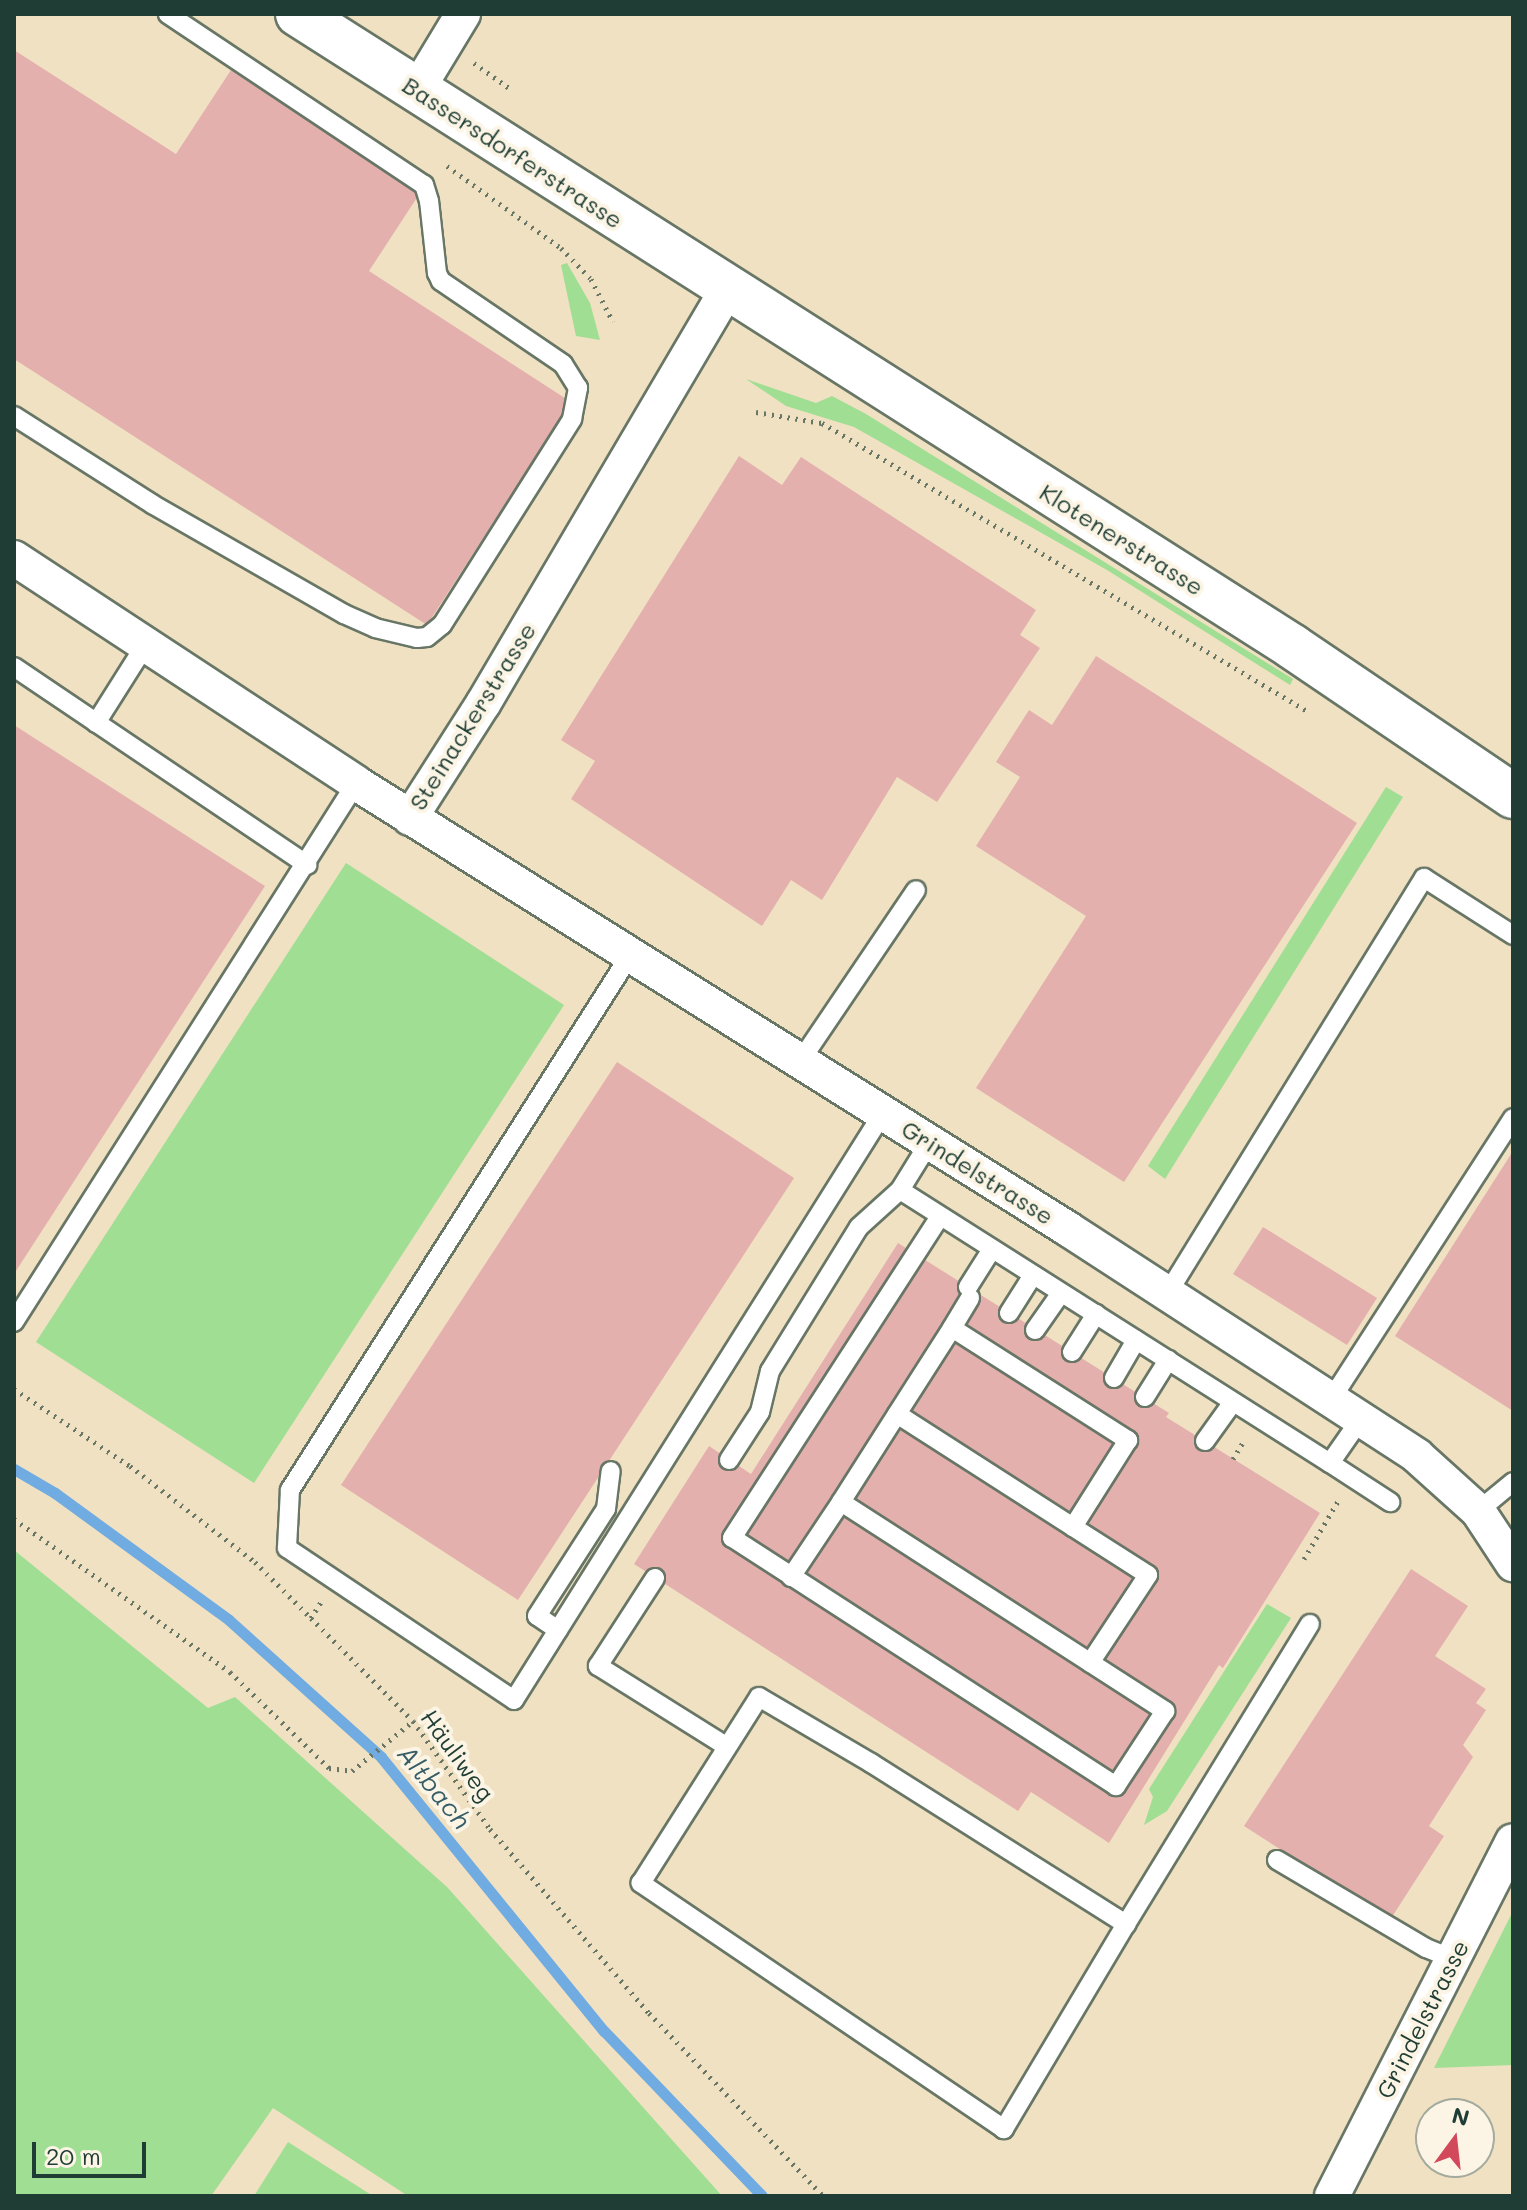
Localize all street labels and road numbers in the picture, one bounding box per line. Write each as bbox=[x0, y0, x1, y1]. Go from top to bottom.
street label: Bassersdorferstrasse bbox=[397, 70, 629, 234]
street label: Klotenerstrasse bbox=[1035, 477, 1209, 601]
street label: Steinackerstrasse bbox=[403, 617, 541, 815]
street label: Grindelstrasse bbox=[897, 1114, 1059, 1230]
street label: Häuliweg bbox=[415, 1704, 501, 1806]
street label: Grindelstrasse bbox=[1370, 1935, 1474, 2103]

